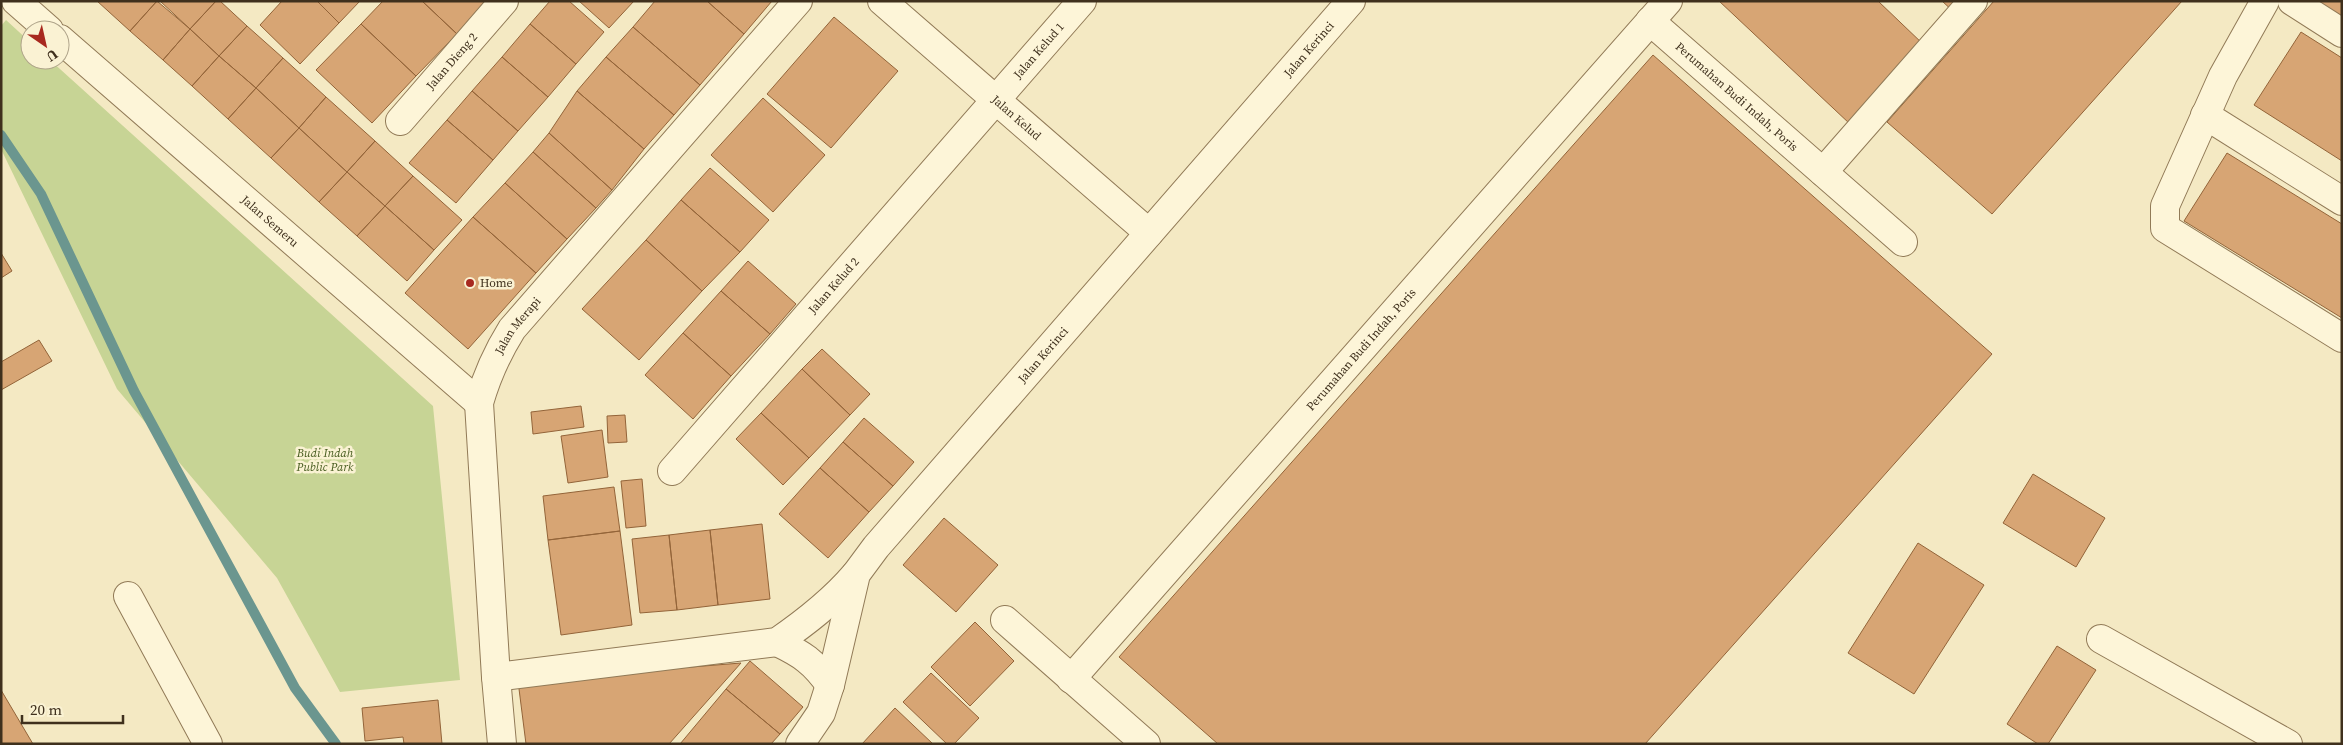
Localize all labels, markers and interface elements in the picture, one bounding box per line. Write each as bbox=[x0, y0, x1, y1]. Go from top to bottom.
street label: Jalan Kerinci bbox=[1279, 18, 1338, 82]
street label: Jalan Kelud 1 bbox=[1009, 19, 1068, 83]
north arrow bbox=[20, 20, 70, 70]
street label: Jalan Dieng 2 bbox=[422, 29, 481, 94]
street label: Perumahan Budi Indah, Poris bbox=[1672, 39, 1801, 155]
text: U bbox=[42, 45, 62, 67]
street label: Jalan Kelud bbox=[987, 91, 1045, 144]
street label: Jalan Semeru bbox=[237, 191, 302, 251]
street label: Jalan Kelud 2 bbox=[804, 254, 863, 318]
place label: Home bbox=[480, 275, 513, 291]
marker: Home bbox=[464, 277, 476, 289]
street label: Perumahan Budi Indah, Poris bbox=[1303, 285, 1419, 414]
street label: Jalan Merapi bbox=[491, 293, 545, 358]
street label: Jalan Kerinci bbox=[1014, 323, 1072, 387]
park label: Budi Indah Public Park bbox=[295, 445, 354, 475]
scale bar bbox=[22, 692, 124, 724]
text: 20 m bbox=[30, 699, 62, 720]

